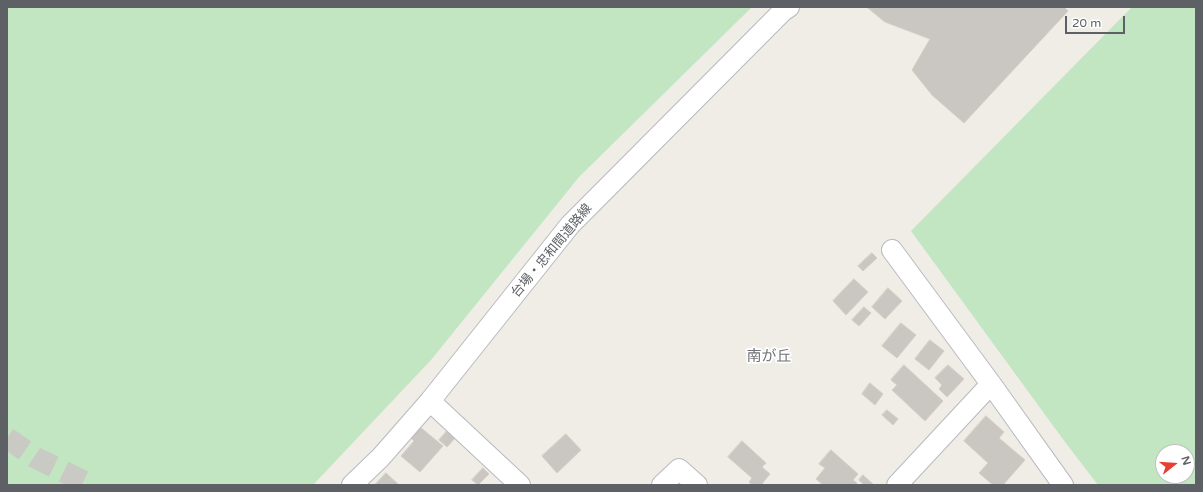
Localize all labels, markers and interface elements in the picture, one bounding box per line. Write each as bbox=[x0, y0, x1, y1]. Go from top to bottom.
scale bar bbox=[1067, 8, 1127, 34]
text: 20 m bbox=[1072, 16, 1101, 30]
street label: 台場・忠和間道路線 bbox=[508, 201, 596, 301]
district label: 南が丘 bbox=[747, 348, 791, 366]
north arrow bbox=[1155, 444, 1195, 484]
text: N bbox=[1178, 455, 1194, 467]

